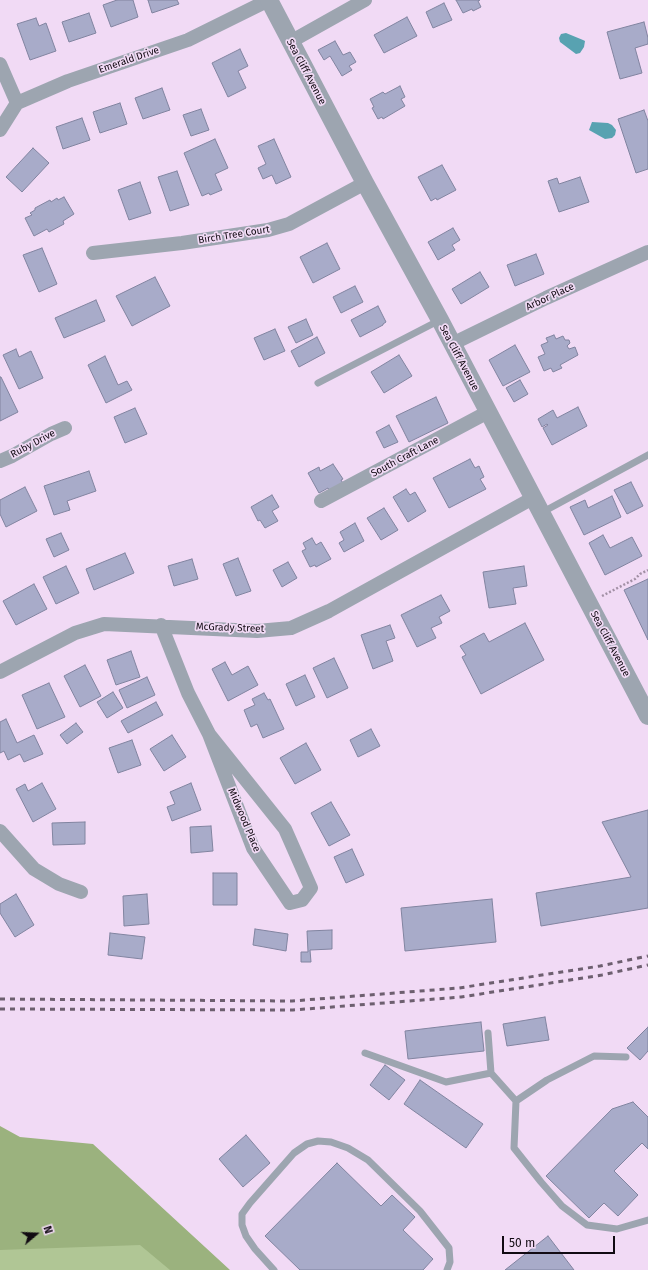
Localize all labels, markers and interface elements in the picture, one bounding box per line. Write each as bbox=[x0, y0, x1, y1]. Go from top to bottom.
street label: Sea Cliff Avenue bbox=[284, 37, 328, 107]
street label: Emerald Drive bbox=[97, 44, 161, 76]
street label: Birch Tree Court bbox=[197, 223, 271, 247]
street label: Arbor Place bbox=[524, 281, 576, 313]
street label: Sea Cliff Avenue bbox=[437, 323, 481, 393]
street label: Ruby Drive bbox=[9, 427, 57, 461]
street label: South Craft Lane bbox=[369, 434, 441, 480]
street label: Sea Cliff Avenue bbox=[588, 609, 632, 679]
street label: McGrady Street bbox=[196, 621, 264, 635]
street label: Midwood Place bbox=[225, 786, 263, 854]
north arrow bbox=[16, 1214, 56, 1254]
text: N bbox=[40, 1224, 55, 1235]
scale bar bbox=[504, 1228, 617, 1254]
text: 50 m bbox=[509, 1236, 535, 1250]

